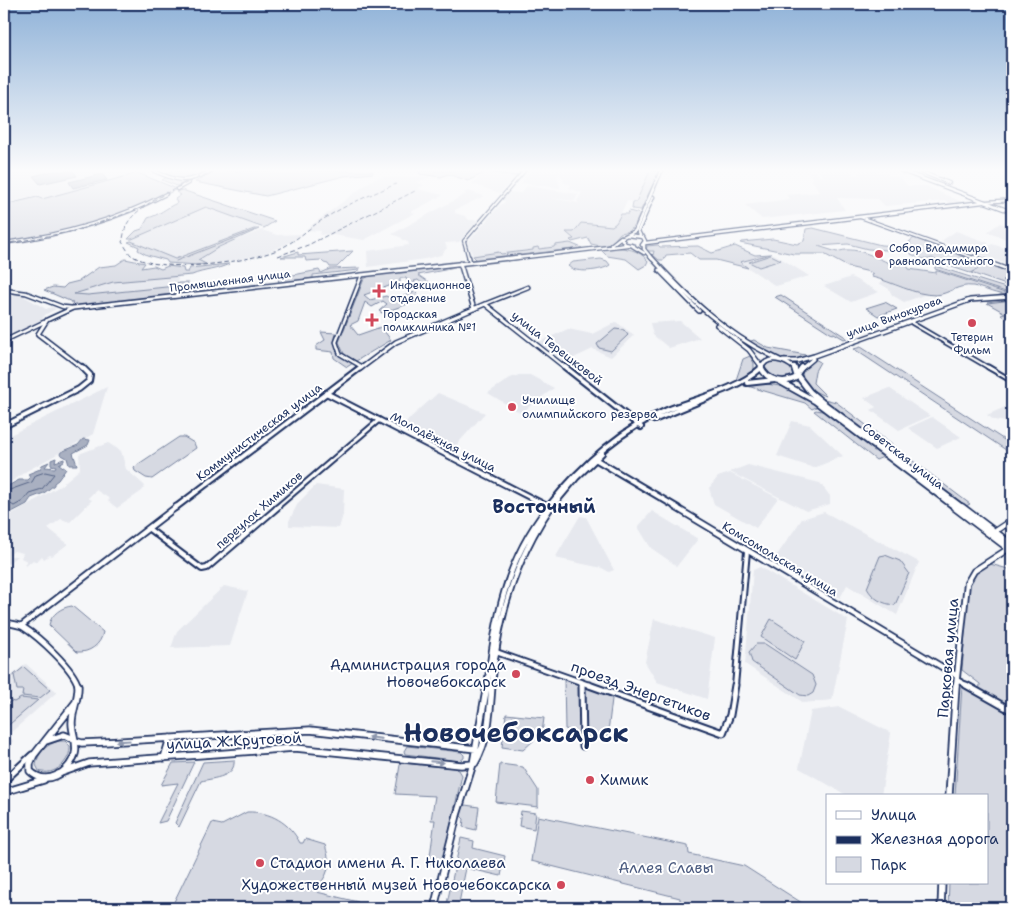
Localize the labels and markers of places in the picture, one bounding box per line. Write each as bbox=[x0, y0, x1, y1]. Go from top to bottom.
place label: Собор Владимира равноапостольного bbox=[889, 241, 994, 269]
marker: Собор Владимира равноапостольного bbox=[873, 248, 885, 260]
place label: Инфекционное отделение bbox=[390, 278, 471, 306]
marker: Инфекционное отделение bbox=[372, 284, 386, 298]
place label: Городская поликлиника №1 bbox=[383, 307, 476, 335]
marker: Городская поликлиника №1 bbox=[365, 313, 379, 327]
marker: Тетерин Фильм bbox=[966, 317, 978, 329]
place label: Тетерин Фильм bbox=[951, 330, 993, 358]
place label: Училище олимпийского резерва bbox=[522, 392, 658, 422]
marker: Училище олимпийского резерва bbox=[506, 401, 518, 413]
place label: Администрация города Новочебоксарск bbox=[330, 655, 507, 692]
marker: Администрация города Новочебоксарск bbox=[510, 668, 522, 680]
place label: Химик bbox=[600, 770, 649, 790]
marker: Химик bbox=[584, 774, 596, 786]
place label: Стадион имени А. Г. Николаева bbox=[270, 853, 506, 873]
marker: Стадион имени А. Г. Николаева bbox=[254, 857, 266, 869]
place label: Художественный музей Новочебоксарска bbox=[242, 875, 552, 895]
marker: Художественный музей Новочебоксарска bbox=[555, 879, 567, 891]

